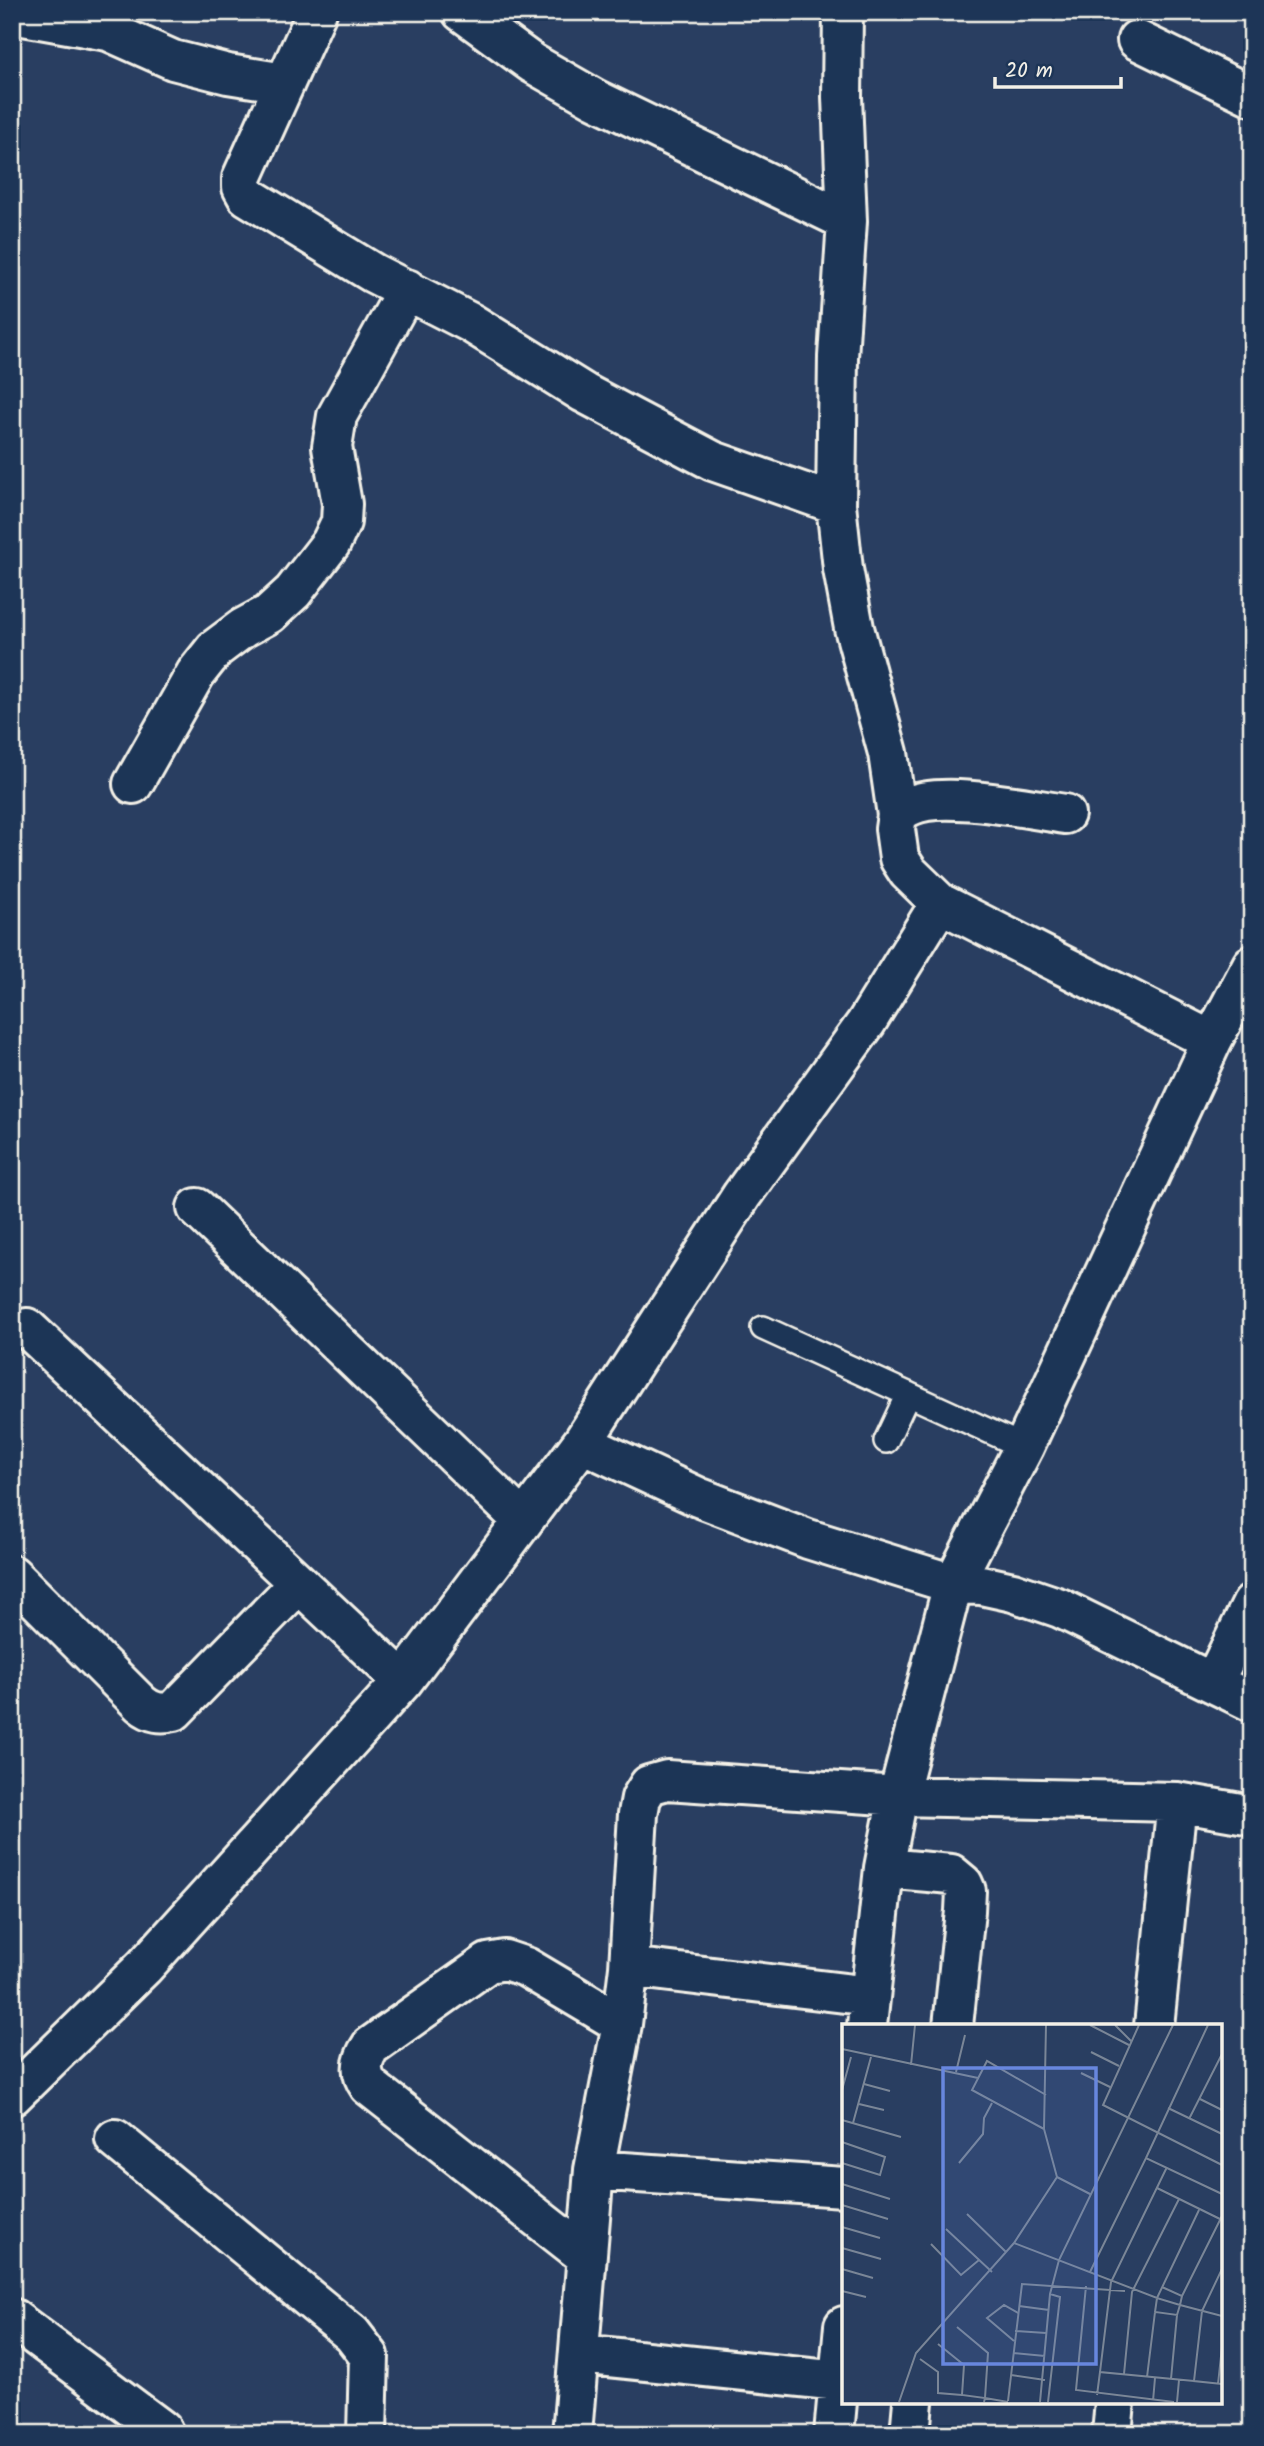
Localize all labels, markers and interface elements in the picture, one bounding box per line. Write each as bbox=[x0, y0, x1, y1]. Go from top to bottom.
scale bar bbox=[995, 46, 1120, 90]
text: 20 m bbox=[1005, 55, 1053, 88]
inset map bbox=[842, 2024, 1222, 2404]

